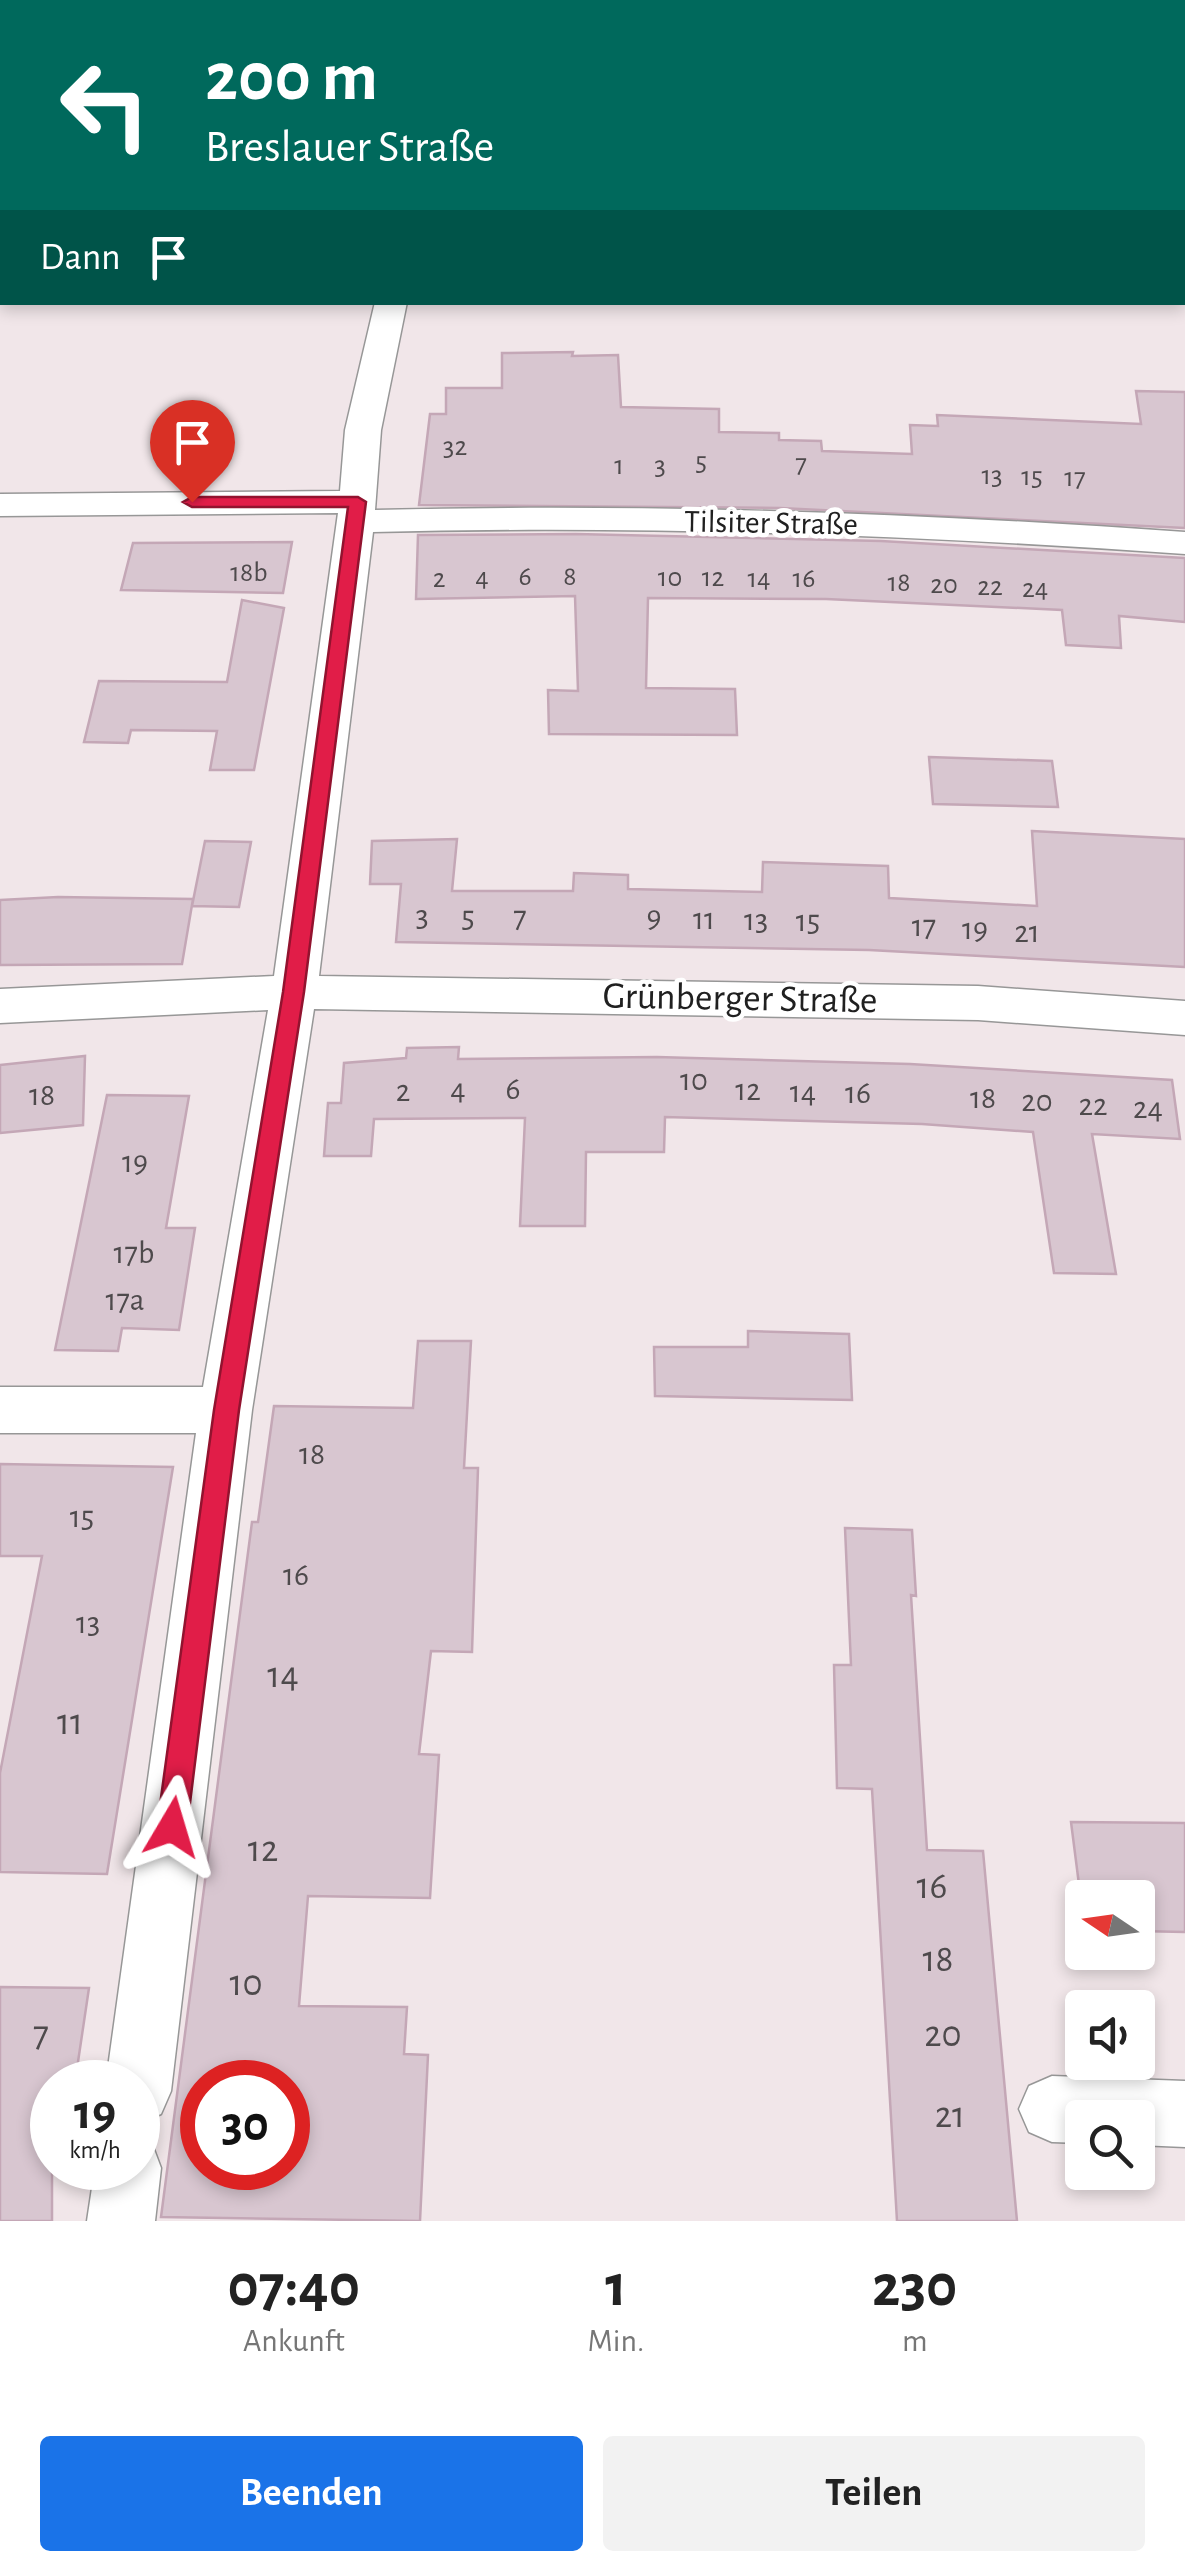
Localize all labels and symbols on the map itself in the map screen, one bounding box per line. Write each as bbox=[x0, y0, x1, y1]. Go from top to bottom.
pin bbox=[150, 400, 235, 503]
house number: 32 bbox=[443, 433, 467, 461]
house number: 5 bbox=[695, 448, 707, 476]
house number: 7 bbox=[795, 450, 807, 478]
house number: 1 bbox=[614, 452, 624, 480]
house number: 3 bbox=[654, 452, 666, 480]
house number: 13 bbox=[981, 462, 1003, 490]
house number: 15 bbox=[1021, 463, 1043, 491]
house number: 17 bbox=[1064, 464, 1086, 492]
street label: Tilsiter Straße bbox=[684, 505, 858, 541]
house number: 18b bbox=[230, 559, 268, 587]
house number: 6 bbox=[518, 563, 532, 591]
house number: 8 bbox=[563, 563, 577, 591]
house number: 4 bbox=[475, 564, 489, 592]
house number: 10 bbox=[658, 564, 682, 592]
house number: 12 bbox=[702, 564, 724, 592]
house number: 2 bbox=[433, 565, 445, 593]
house number: 14 bbox=[747, 565, 771, 593]
house number: 16 bbox=[793, 565, 815, 593]
house number: 18 bbox=[888, 569, 910, 597]
house number: 20 bbox=[930, 571, 958, 599]
house number: 22 bbox=[977, 573, 1003, 601]
house number: 24 bbox=[1022, 575, 1048, 603]
house number: 3 bbox=[415, 900, 429, 932]
house number: 5 bbox=[461, 901, 475, 933]
house number: 7 bbox=[513, 901, 527, 933]
house number: 9 bbox=[646, 901, 662, 933]
house number: 11 bbox=[693, 903, 715, 935]
house number: 13 bbox=[744, 904, 768, 936]
house number: 15 bbox=[796, 905, 820, 937]
house number: 17 bbox=[912, 910, 936, 942]
house number: 19 bbox=[962, 913, 988, 945]
house number: 21 bbox=[1014, 916, 1040, 948]
street label: Grünberger Straße bbox=[602, 978, 878, 1020]
house number: 10 bbox=[680, 1064, 708, 1096]
house number: 4 bbox=[450, 1073, 466, 1105]
house number: 6 bbox=[505, 1073, 521, 1105]
house number: 12 bbox=[735, 1074, 761, 1106]
house number: 2 bbox=[396, 1075, 410, 1107]
house number: 14 bbox=[790, 1076, 816, 1108]
house number: 16 bbox=[845, 1077, 871, 1109]
house number: 18 bbox=[29, 1079, 55, 1111]
house number: 18 bbox=[970, 1082, 996, 1114]
house number: 20 bbox=[1021, 1085, 1053, 1117]
house number: 22 bbox=[1078, 1089, 1108, 1121]
house number: 24 bbox=[1133, 1092, 1163, 1124]
house number: 19 bbox=[122, 1146, 148, 1178]
house number: 17b bbox=[114, 1237, 154, 1269]
house number: 17a bbox=[105, 1284, 145, 1316]
house number: 18 bbox=[299, 1438, 325, 1470]
house number: 15 bbox=[70, 1501, 94, 1533]
house number: 16 bbox=[283, 1559, 309, 1591]
house number: 13 bbox=[76, 1607, 100, 1639]
house number: 14 bbox=[267, 1657, 299, 1695]
house number: 11 bbox=[57, 1704, 83, 1742]
position arrow bbox=[120, 1775, 224, 1879]
house number: 12 bbox=[248, 1831, 278, 1869]
house number: 16 bbox=[917, 1868, 947, 1906]
north arrow bbox=[1065, 1880, 1155, 1970]
house number: 18 bbox=[922, 1941, 954, 1979]
house number: 10 bbox=[229, 1965, 263, 2003]
house number: 7 bbox=[33, 2016, 49, 2054]
house number: 20 bbox=[924, 2016, 962, 2054]
speed limit sign: 30 bbox=[180, 2060, 310, 2190]
house number: 21 bbox=[935, 2097, 965, 2135]

